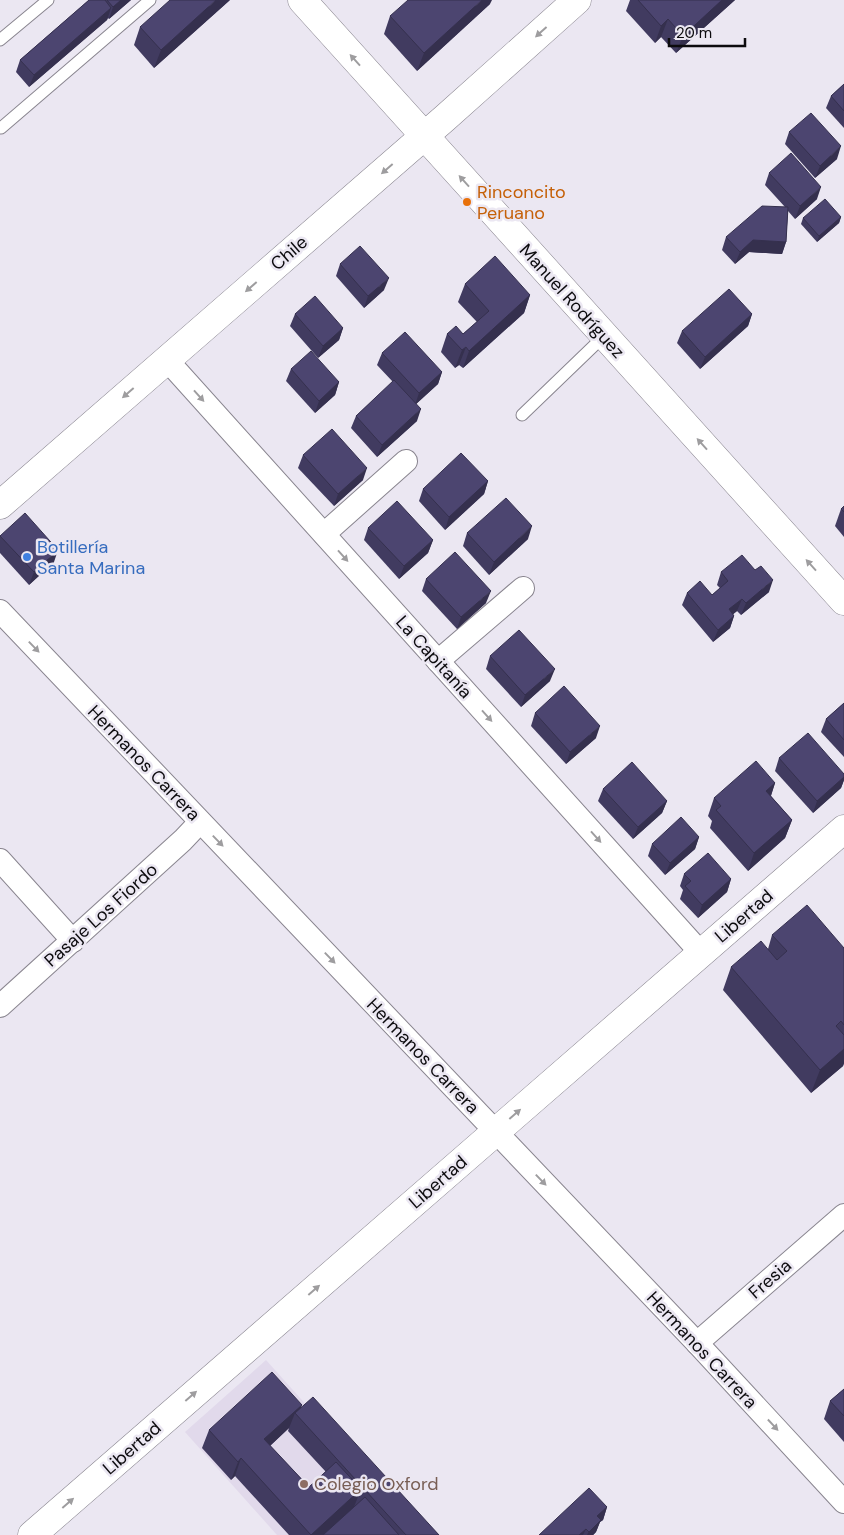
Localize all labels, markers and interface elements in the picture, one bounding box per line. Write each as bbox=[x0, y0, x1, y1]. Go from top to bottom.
scale bar bbox=[669, 15, 745, 47]
text: 20 m bbox=[676, 23, 712, 43]
one-way arrow bbox=[534, 27, 547, 38]
one-way arrow bbox=[349, 55, 361, 67]
one-way arrow bbox=[381, 163, 394, 174]
one-way arrow bbox=[458, 176, 470, 188]
place label: Rinconcito Peruano bbox=[477, 180, 566, 225]
marker: Rinconcito Peruano bbox=[461, 196, 473, 208]
street label: Chile bbox=[265, 230, 313, 276]
street label: Manuel Rodríguez bbox=[514, 239, 630, 363]
one-way arrow bbox=[246, 281, 258, 293]
one-way arrow bbox=[122, 388, 135, 399]
one-way arrow bbox=[193, 390, 205, 402]
one-way arrow bbox=[696, 439, 708, 451]
place label: Botillería Santa Marina bbox=[37, 535, 145, 580]
one-way arrow bbox=[337, 550, 349, 562]
marker: Botillería Santa Marina bbox=[21, 551, 33, 563]
one-way arrow bbox=[805, 559, 817, 571]
street label: La Capitanía bbox=[391, 611, 477, 703]
one-way arrow bbox=[28, 640, 40, 652]
street label: Hermanos Carrera bbox=[83, 700, 205, 826]
one-way arrow bbox=[481, 709, 493, 721]
one-way arrow bbox=[590, 830, 602, 842]
one-way arrow bbox=[212, 834, 224, 846]
street label: Pasaje Los Fiordo bbox=[39, 858, 163, 972]
street label: Libertad bbox=[710, 884, 778, 948]
one-way arrow bbox=[324, 952, 336, 964]
street label: Hermanos Carrera bbox=[362, 993, 484, 1119]
one-way arrow bbox=[509, 1108, 521, 1120]
street label: Libertad bbox=[404, 1150, 472, 1214]
one-way arrow bbox=[535, 1173, 547, 1185]
street label: Fresia bbox=[744, 1254, 796, 1304]
one-way arrow bbox=[307, 1284, 320, 1295]
street label: Hermanos Carrera bbox=[641, 1286, 763, 1414]
one-way arrow bbox=[184, 1391, 197, 1402]
street label: Libertad bbox=[98, 1416, 166, 1480]
one-way arrow bbox=[767, 1419, 778, 1431]
place label: Colegio Oxford bbox=[314, 1472, 439, 1496]
marker: Colegio Oxford bbox=[298, 1478, 310, 1490]
one-way arrow bbox=[62, 1497, 74, 1509]

